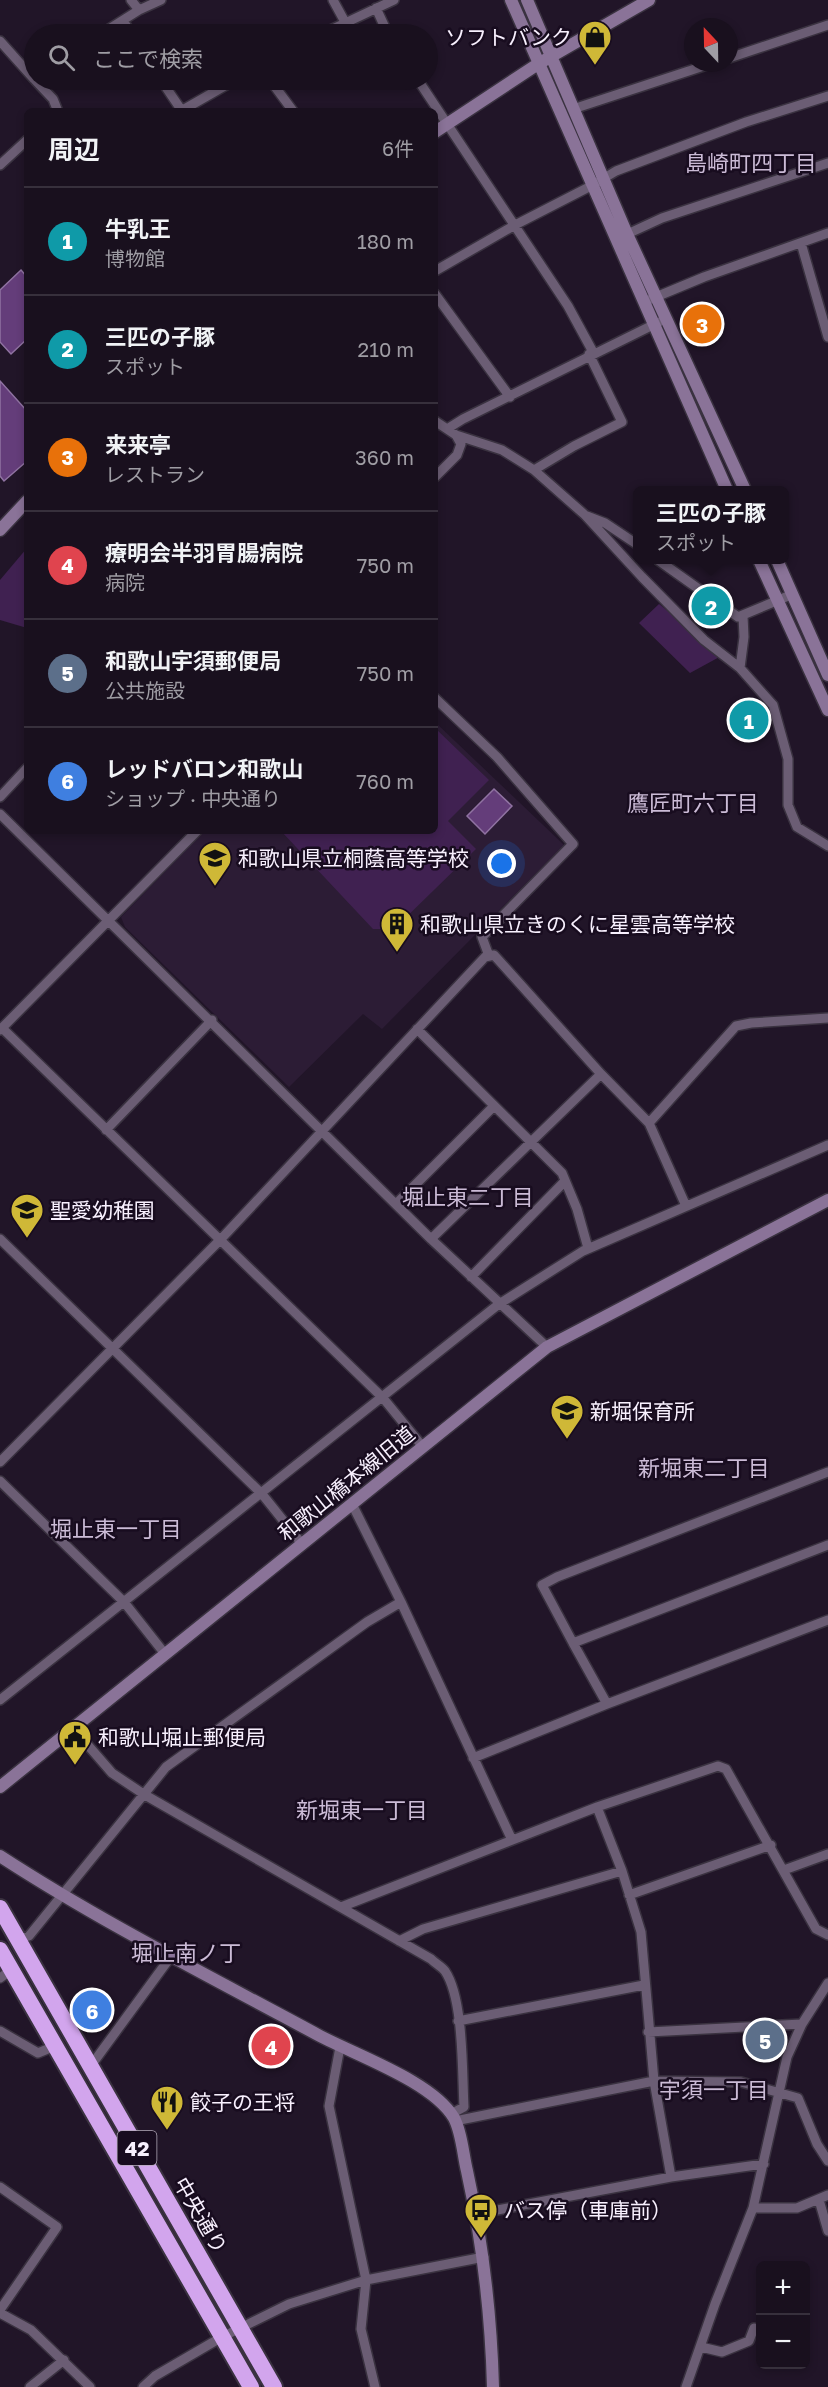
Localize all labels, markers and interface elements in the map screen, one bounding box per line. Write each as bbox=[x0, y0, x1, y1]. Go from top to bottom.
north arrow bbox=[684, 18, 738, 72]
shop icon: ソフトバンク bbox=[577, 19, 613, 66]
search box bbox=[24, 24, 438, 90]
place label: ソフトバンク bbox=[445, 24, 572, 50]
icon: search bbox=[45, 41, 78, 74]
text: ここで検索 bbox=[93, 45, 203, 72]
text: 周辺 bbox=[48, 134, 100, 165]
text: 6件 bbox=[382, 136, 414, 160]
district label: 島崎町四丁目 bbox=[685, 149, 817, 176]
text: 牛乳王 bbox=[105, 215, 171, 242]
text: 1 bbox=[62, 229, 73, 253]
text: 180 m bbox=[357, 229, 414, 253]
text: 博物館 bbox=[105, 246, 165, 270]
pin: 3 bbox=[682, 302, 722, 346]
text: 三匹の子豚 bbox=[105, 323, 215, 350]
text: 2 bbox=[61, 337, 74, 361]
text: 210 m bbox=[358, 337, 414, 361]
text: スポット bbox=[105, 354, 185, 378]
text: 来来亭 bbox=[105, 431, 171, 458]
text: 3 bbox=[61, 445, 74, 469]
text: 360 m bbox=[355, 445, 414, 469]
text: レストラン bbox=[105, 462, 205, 486]
popup bbox=[633, 486, 789, 564]
text: 三匹の子豚 bbox=[656, 499, 766, 526]
text: スポット bbox=[656, 530, 736, 554]
text: 療明会半羽胃腸病院 bbox=[105, 539, 303, 566]
text: 4 bbox=[61, 553, 74, 577]
text: 750 m bbox=[357, 553, 414, 577]
text: 病院 bbox=[105, 570, 145, 594]
pin: 2 bbox=[692, 584, 730, 628]
text: 和歌山宇須郵便局 bbox=[105, 647, 281, 674]
text: 5 bbox=[61, 661, 74, 685]
text: 750 m bbox=[357, 661, 414, 685]
text: 公共施設 bbox=[105, 678, 185, 702]
pin: 1 bbox=[730, 698, 768, 742]
text: レッドバロン和歌山 bbox=[105, 755, 303, 782]
text: 6 bbox=[61, 769, 74, 793]
text: 760 m bbox=[356, 769, 414, 793]
text: ショップ · 中央通り bbox=[105, 786, 281, 810]
district label: 鷹匠町六丁目 bbox=[627, 789, 759, 816]
school or university icon: 和歌山県立桐蔭高等学校 bbox=[197, 840, 233, 887]
place label: 和歌山県立桐蔭高等学校 bbox=[238, 845, 469, 871]
your location bbox=[487, 849, 516, 878]
building icon: 和歌山県立きのくに星雲高等学校 bbox=[379, 906, 415, 953]
place label: 和歌山県立きのくに星雲高等学校 bbox=[420, 911, 735, 937]
district label: 堀止東二丁目 bbox=[402, 1183, 534, 1210]
school or university icon: 聖愛幼稚園 bbox=[9, 1192, 45, 1239]
place label: 聖愛幼稚園 bbox=[50, 1197, 155, 1223]
school or university icon: 新堀保育所 bbox=[549, 1393, 585, 1440]
place label: 新堀保育所 bbox=[590, 1398, 695, 1424]
street label: 和歌山橋本線旧道 bbox=[273, 1420, 419, 1546]
district label: 新堀東二丁目 bbox=[638, 1454, 770, 1481]
district label: 堀止東一丁目 bbox=[50, 1515, 182, 1542]
public building icon: 和歌山堀止郵便局 bbox=[57, 1719, 93, 1766]
place label: 和歌山堀止郵便局 bbox=[98, 1724, 266, 1750]
district label: 新堀東一丁目 bbox=[296, 1796, 428, 1823]
district label: 堀止南ノ丁 bbox=[131, 1939, 241, 1966]
pin: 6 bbox=[72, 1988, 112, 2032]
pin: 5 bbox=[746, 2018, 784, 2062]
pin: 4 bbox=[252, 2024, 290, 2068]
district label: 宇須一丁目 bbox=[659, 2076, 769, 2103]
restaurant icon: 餃子の王将 bbox=[149, 2084, 185, 2131]
place label: 餃子の王将 bbox=[190, 2089, 295, 2115]
road number: 42 bbox=[118, 2131, 156, 2165]
street label: 中央通り bbox=[169, 2172, 233, 2258]
bus stop icon: バス停（車庫前） bbox=[463, 2192, 499, 2239]
place label: バス停（車庫前） bbox=[504, 2197, 672, 2223]
map controls bbox=[756, 2261, 810, 2369]
button: + bbox=[756, 2261, 810, 2315]
button: − bbox=[756, 2315, 810, 2369]

